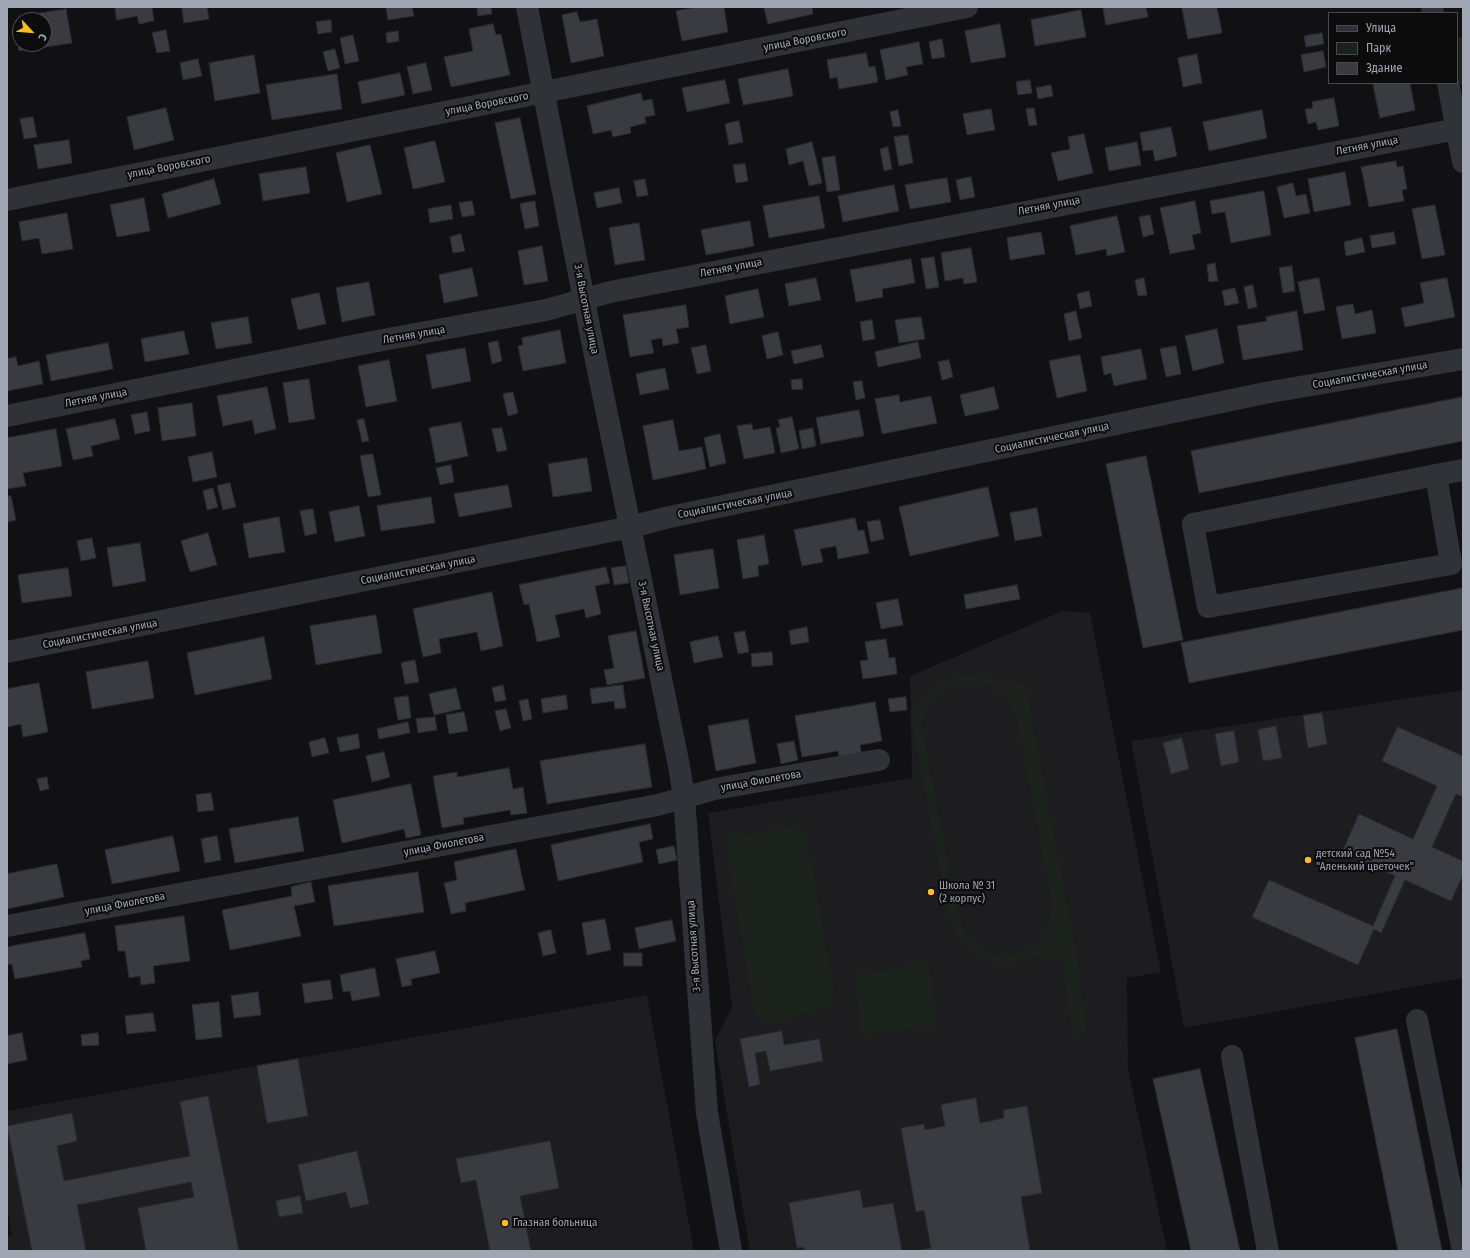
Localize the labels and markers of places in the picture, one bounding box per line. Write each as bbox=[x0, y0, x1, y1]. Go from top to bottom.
place label: детский сад №54 "Аленький цветочек" bbox=[1316, 847, 1414, 873]
marker: детский сад №54 "Аленький цветочек" bbox=[1303, 855, 1313, 865]
place label: Школа № 31 (2 корпус) bbox=[939, 879, 995, 905]
marker: Школа № 31 (2 корпус) bbox=[926, 887, 936, 897]
place label: Глазная больница bbox=[513, 1216, 597, 1230]
marker: Глазная больница bbox=[500, 1218, 510, 1228]

